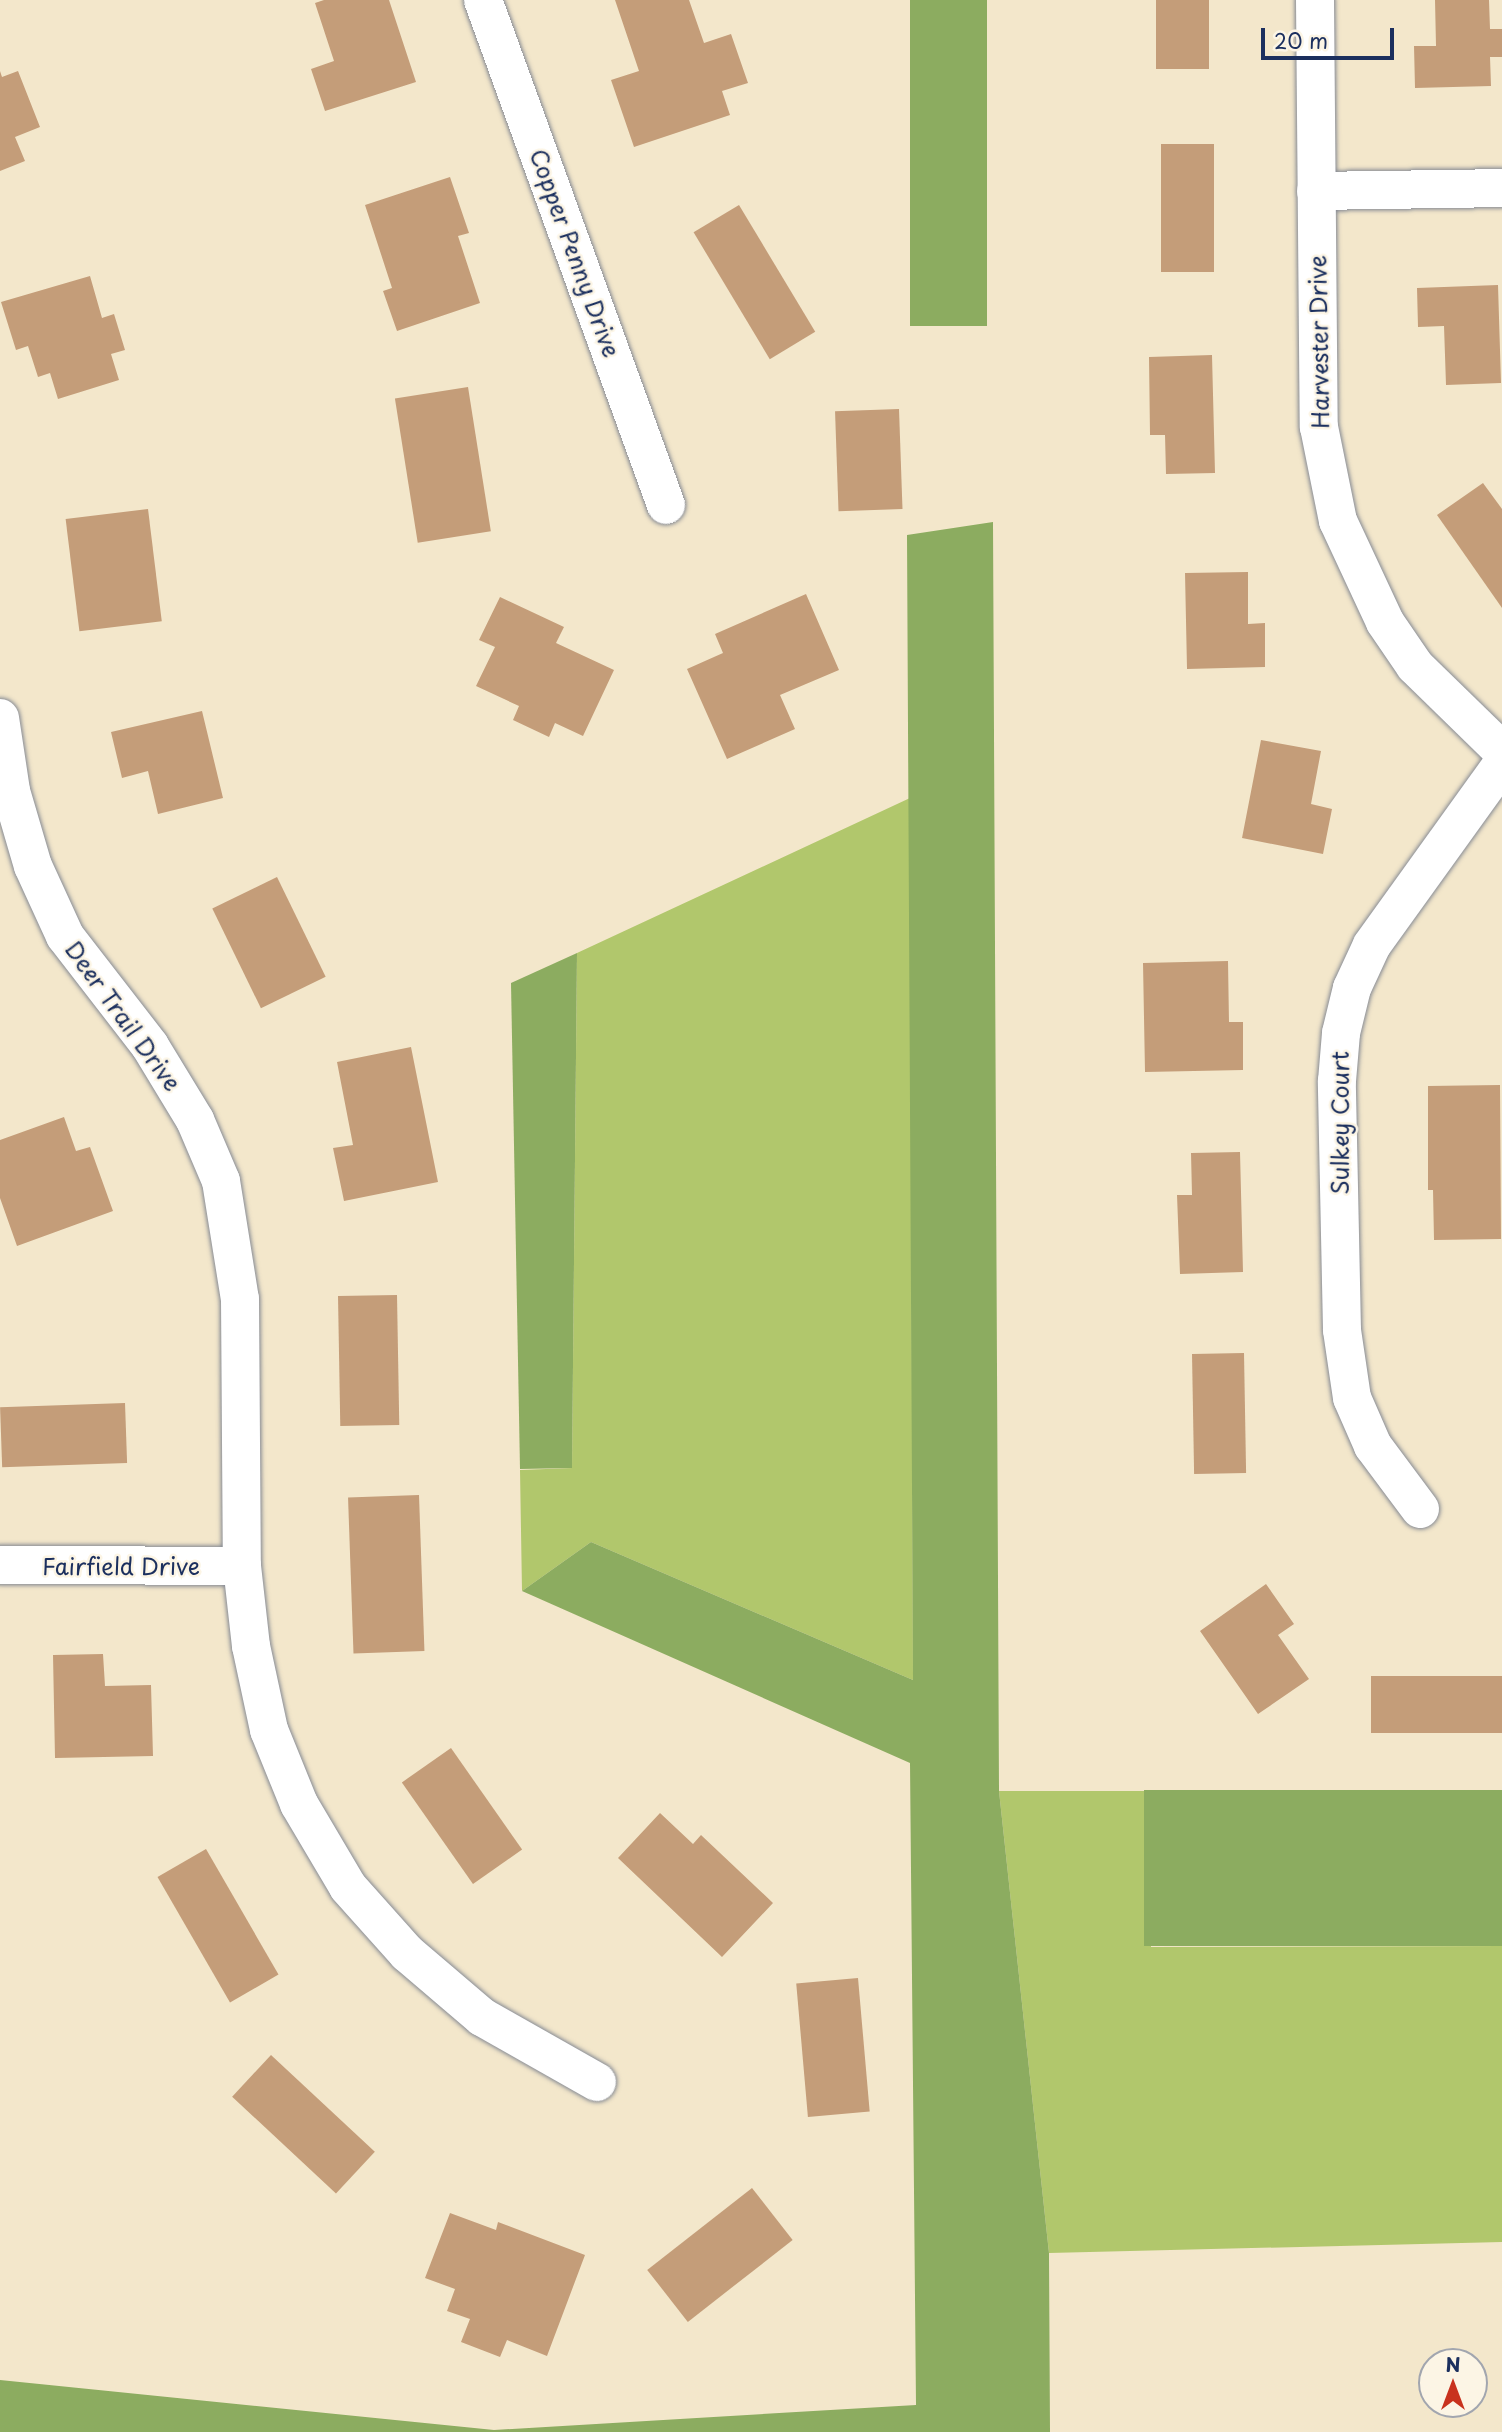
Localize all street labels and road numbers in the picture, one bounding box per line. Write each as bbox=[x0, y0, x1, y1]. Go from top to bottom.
street label: Copper Penny Drive bbox=[524, 144, 626, 362]
street label: Harvester Drive bbox=[1304, 255, 1334, 429]
street label: Deer Trail Drive bbox=[59, 935, 187, 1097]
street label: Sulkey Court bbox=[1326, 1051, 1354, 1195]
street label: Fairfield Drive bbox=[42, 1552, 200, 1580]

